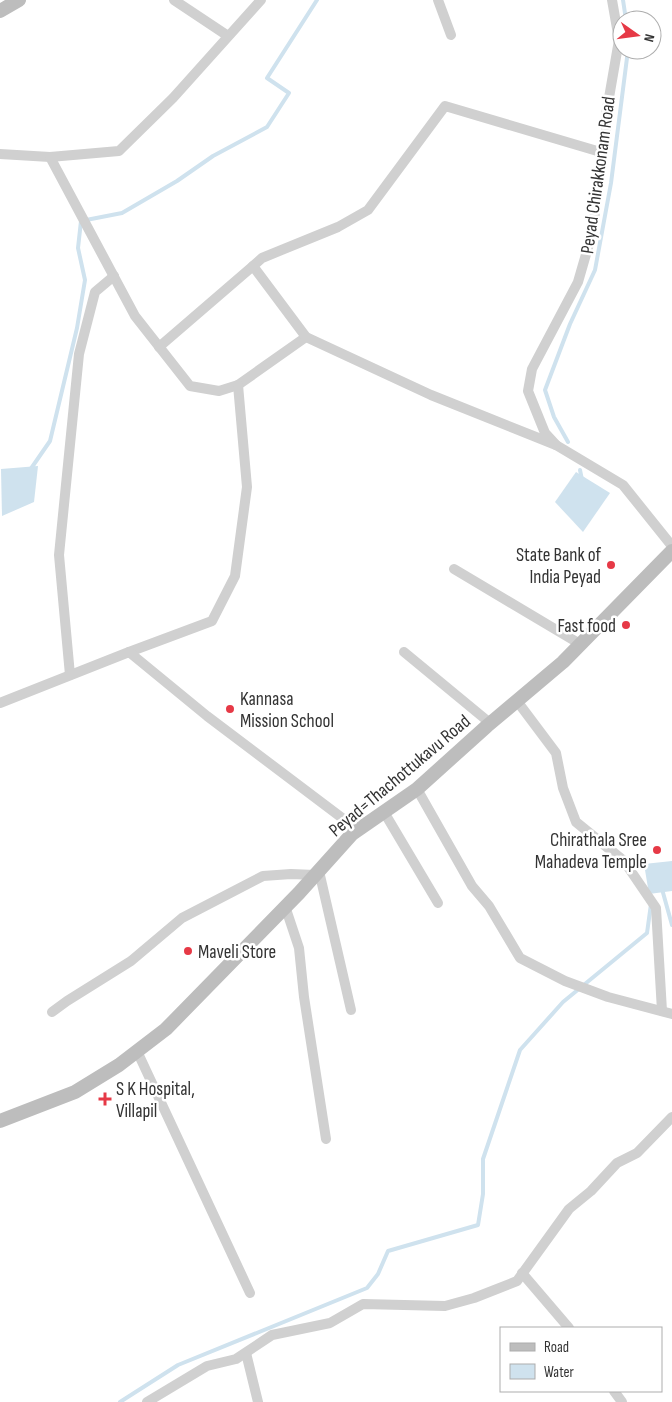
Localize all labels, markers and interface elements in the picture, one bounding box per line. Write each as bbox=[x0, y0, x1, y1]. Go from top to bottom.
north arrow bbox=[612, 10, 662, 60]
text: N bbox=[640, 32, 658, 44]
street label: Peyad Chirakkonam Road bbox=[576, 95, 621, 255]
place label: State Bank of India Peyad bbox=[516, 544, 601, 589]
marker: State Bank of India Peyad bbox=[605, 559, 617, 571]
place label: Fast food bbox=[557, 615, 616, 638]
marker: Fast food bbox=[620, 619, 632, 631]
place label: Kannasa Mission School bbox=[240, 688, 334, 733]
marker: Kannasa Mission School bbox=[224, 703, 236, 715]
street label: Peyad=Thachottukavu Road bbox=[325, 710, 475, 842]
place label: Chirathala Sree Mahadeva Temple bbox=[535, 829, 647, 874]
marker: Chirathala Sree Mahadeva Temple bbox=[651, 844, 663, 856]
place label: Maveli Store bbox=[198, 941, 276, 964]
marker: Maveli Store bbox=[182, 945, 194, 957]
place label: S K Hospital, Villapil bbox=[116, 1078, 195, 1123]
marker: S K Hospital, Villapil bbox=[98, 1092, 112, 1106]
legend bbox=[500, 1327, 662, 1392]
text: Road bbox=[544, 1338, 569, 1357]
text: Water bbox=[544, 1363, 575, 1382]

